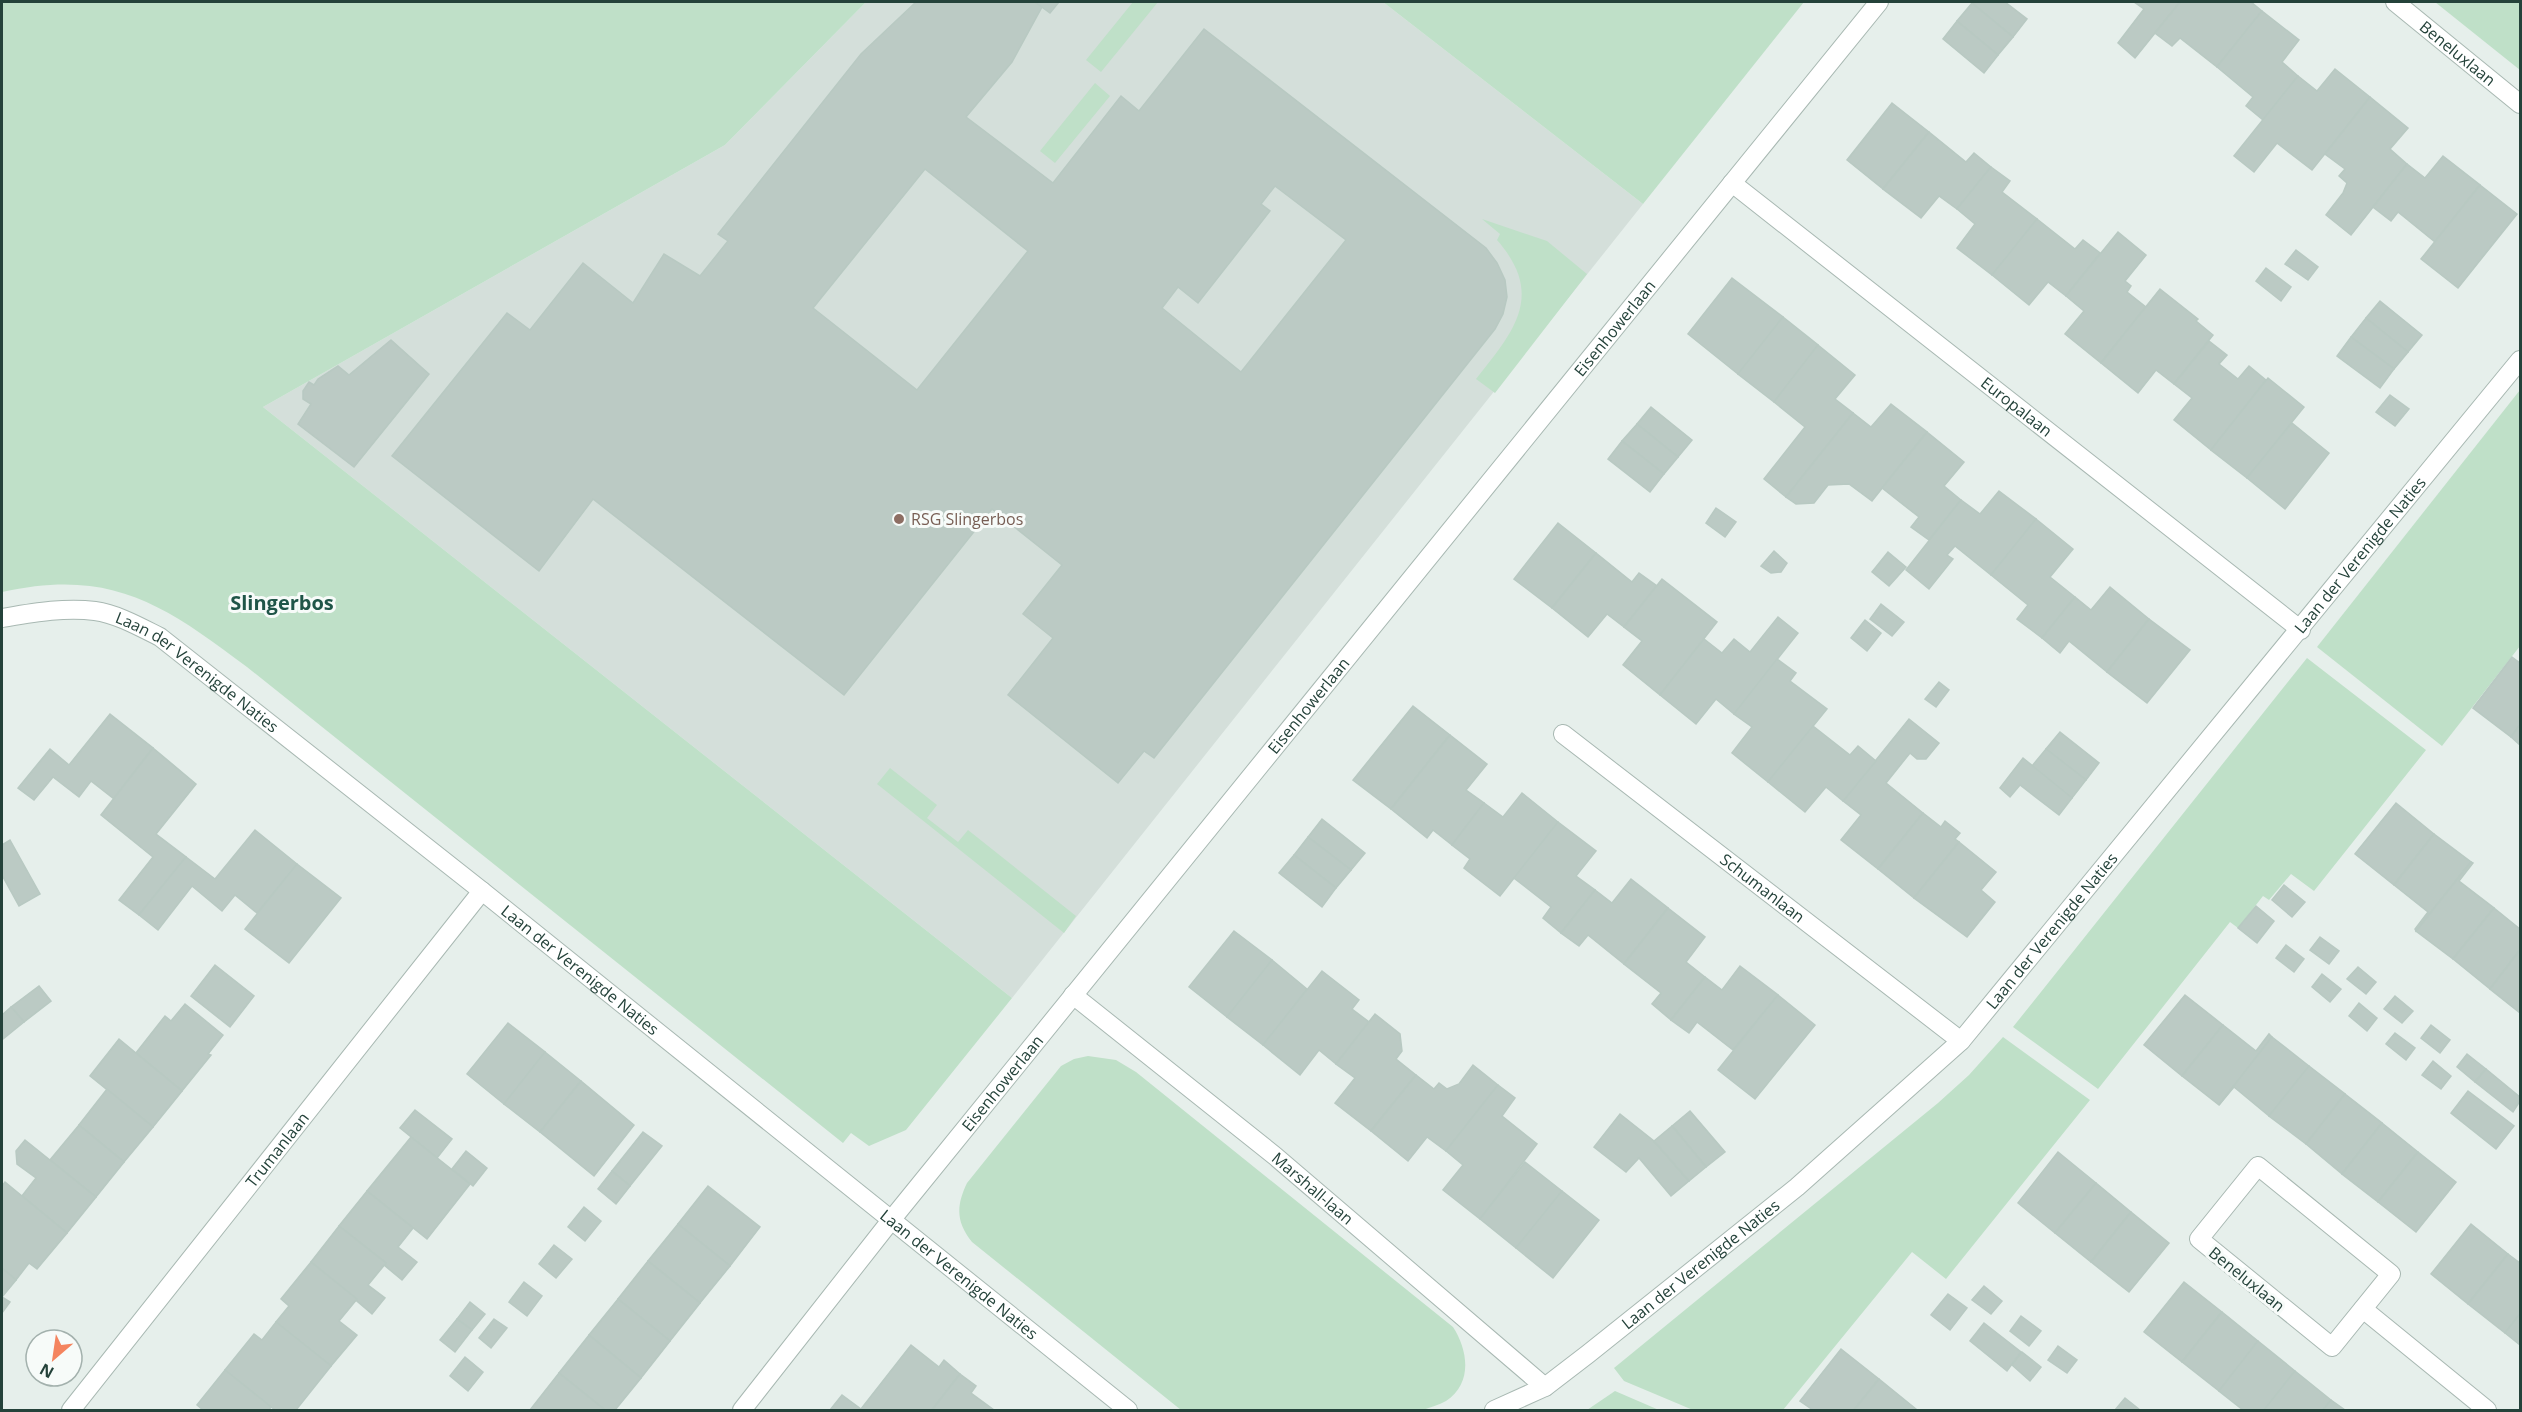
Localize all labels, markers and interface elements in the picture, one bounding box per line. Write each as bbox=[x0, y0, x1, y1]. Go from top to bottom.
street label: Beneluxlaan bbox=[2415, 16, 2500, 91]
street label: Eisenhowerlaan bbox=[1569, 275, 1660, 381]
street label: Europalaan bbox=[1976, 372, 2057, 442]
street label: Laan der Verenigde Naties bbox=[2289, 472, 2431, 638]
place label: RSG Slingerbos bbox=[911, 508, 1023, 530]
marker: RSG Slingerbos bbox=[892, 512, 906, 526]
district label: Slingerbos bbox=[230, 589, 334, 616]
street label: Laan der Verenigde Naties bbox=[112, 606, 283, 737]
street label: Eisenhowerlaan bbox=[1263, 653, 1354, 758]
street label: Schumanlaan bbox=[1716, 848, 1809, 928]
street label: Laan der Verenigde Naties bbox=[1981, 848, 2122, 1014]
street label: Laan der Verenigde Naties bbox=[497, 900, 664, 1040]
street label: Eisenhowerlaan bbox=[956, 1030, 1048, 1136]
street label: Trumanlaan bbox=[240, 1107, 314, 1192]
street label: Marshall-laan bbox=[1267, 1147, 1358, 1230]
street label: Laan der Verenigde Naties bbox=[1617, 1194, 1784, 1334]
street label: Laan der Verenigde Naties bbox=[876, 1204, 1043, 1344]
street label: Beneluxlaan bbox=[2204, 1242, 2290, 1316]
north arrow bbox=[24, 1328, 84, 1388]
text: N bbox=[36, 1358, 58, 1384]

